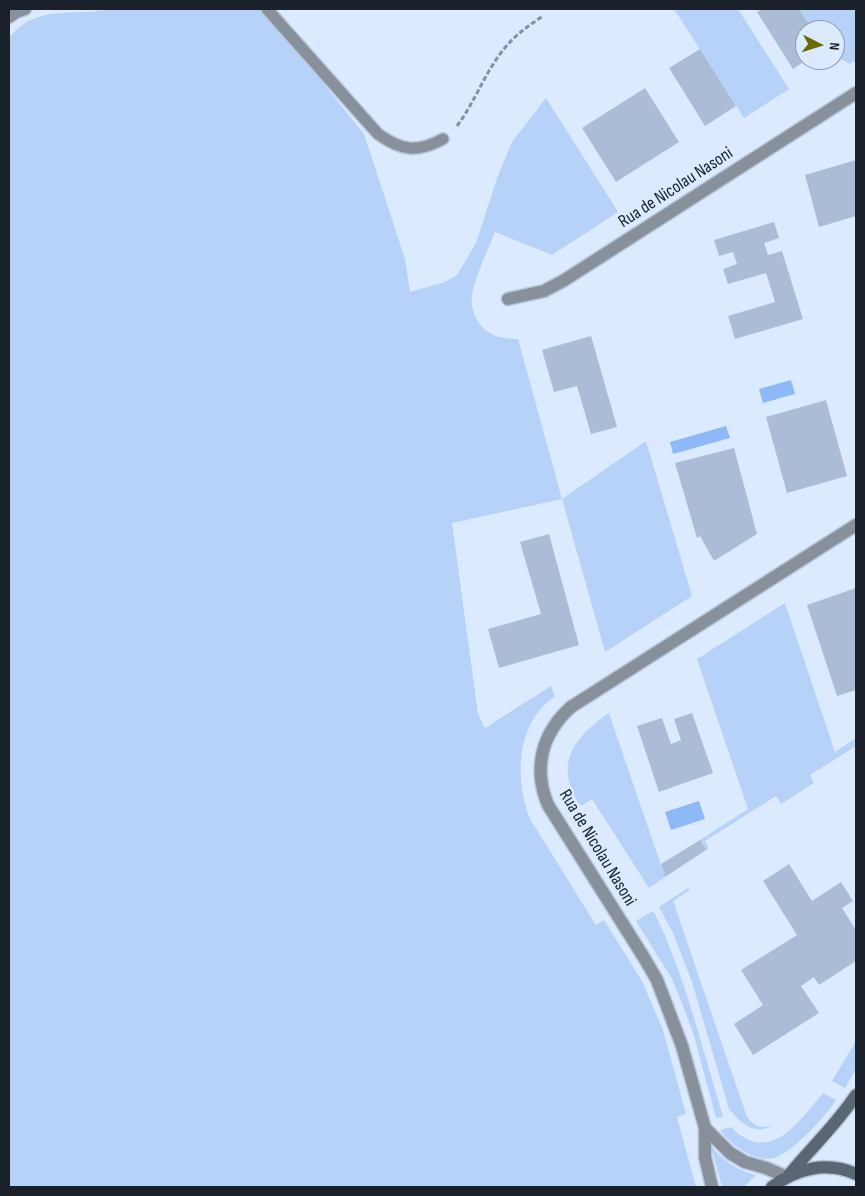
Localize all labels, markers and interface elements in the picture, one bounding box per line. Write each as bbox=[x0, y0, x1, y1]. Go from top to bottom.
north arrow bbox=[795, 20, 845, 70]
text: N bbox=[826, 42, 843, 51]
street label: Rua de Nicolau Nasoni bbox=[615, 143, 737, 233]
street label: Rua de Nicolau Nasoni bbox=[554, 786, 640, 910]

